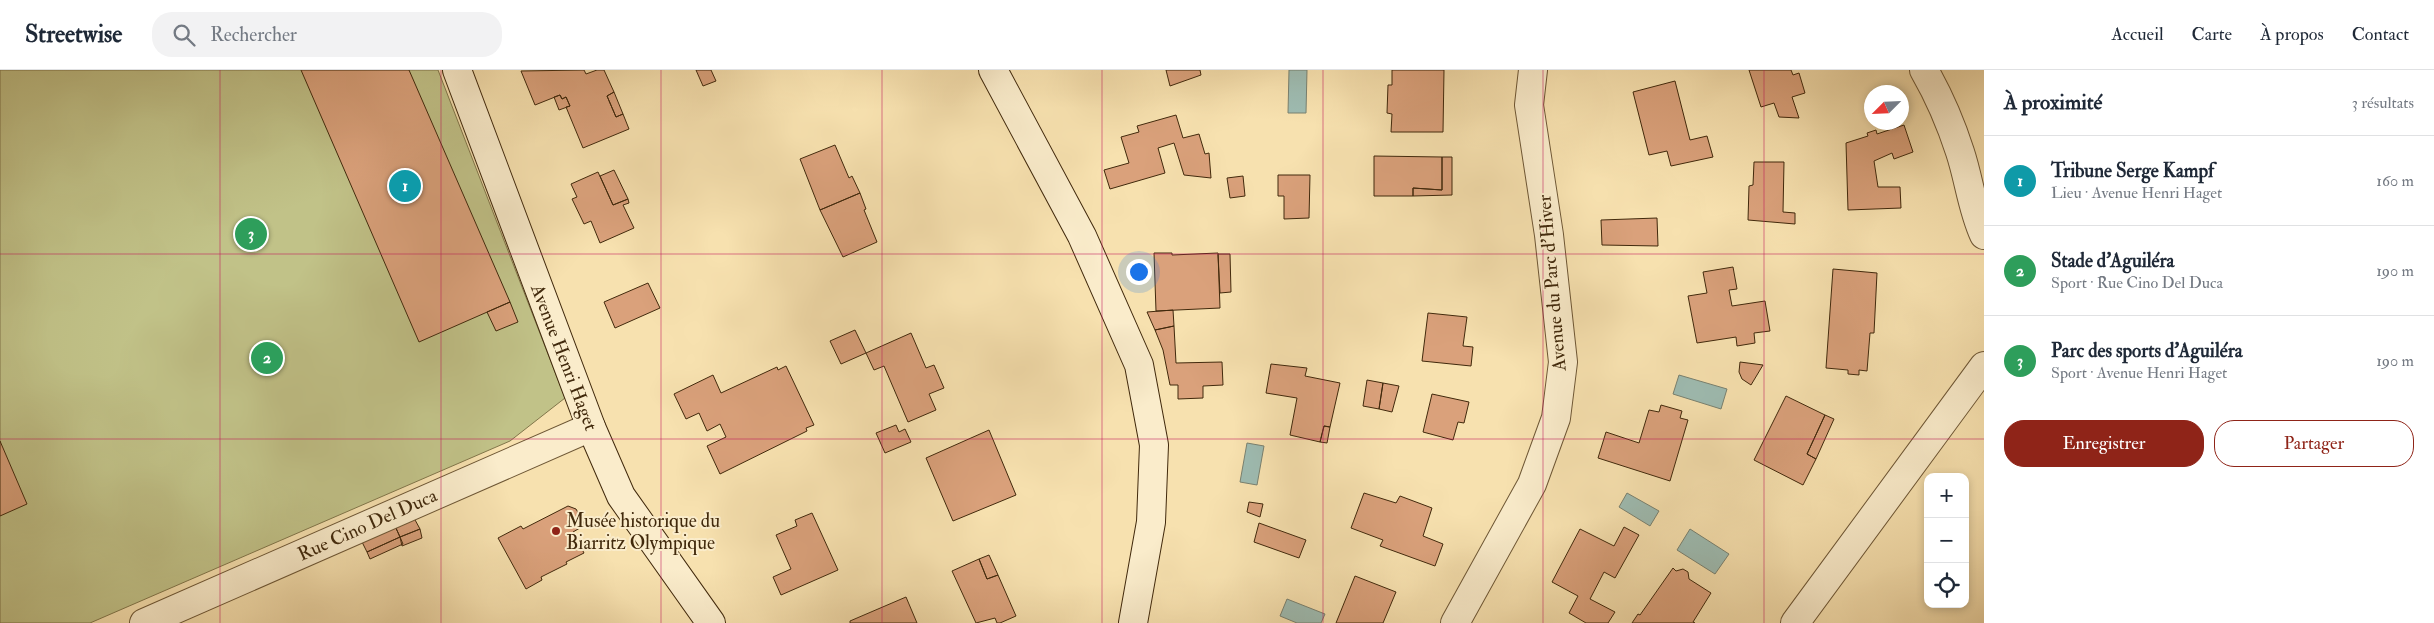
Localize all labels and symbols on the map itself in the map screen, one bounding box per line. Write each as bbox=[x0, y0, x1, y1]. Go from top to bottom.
north arrow bbox=[1864, 85, 1909, 130]
pin: 1 bbox=[389, 167, 421, 205]
street label: Avenue du Parc d'Hiver bbox=[1532, 194, 1572, 373]
pin: 3 bbox=[235, 215, 267, 253]
your location bbox=[1126, 259, 1152, 285]
street label: Avenue Henri Haget bbox=[525, 280, 603, 434]
pin: 2 bbox=[251, 339, 283, 377]
street label: Rue Cino Del Duca bbox=[294, 483, 441, 566]
place label: Musée historique du Biarritz Olympique bbox=[566, 509, 720, 556]
marker: Musée historique du Biarritz Olympique bbox=[550, 525, 562, 537]

